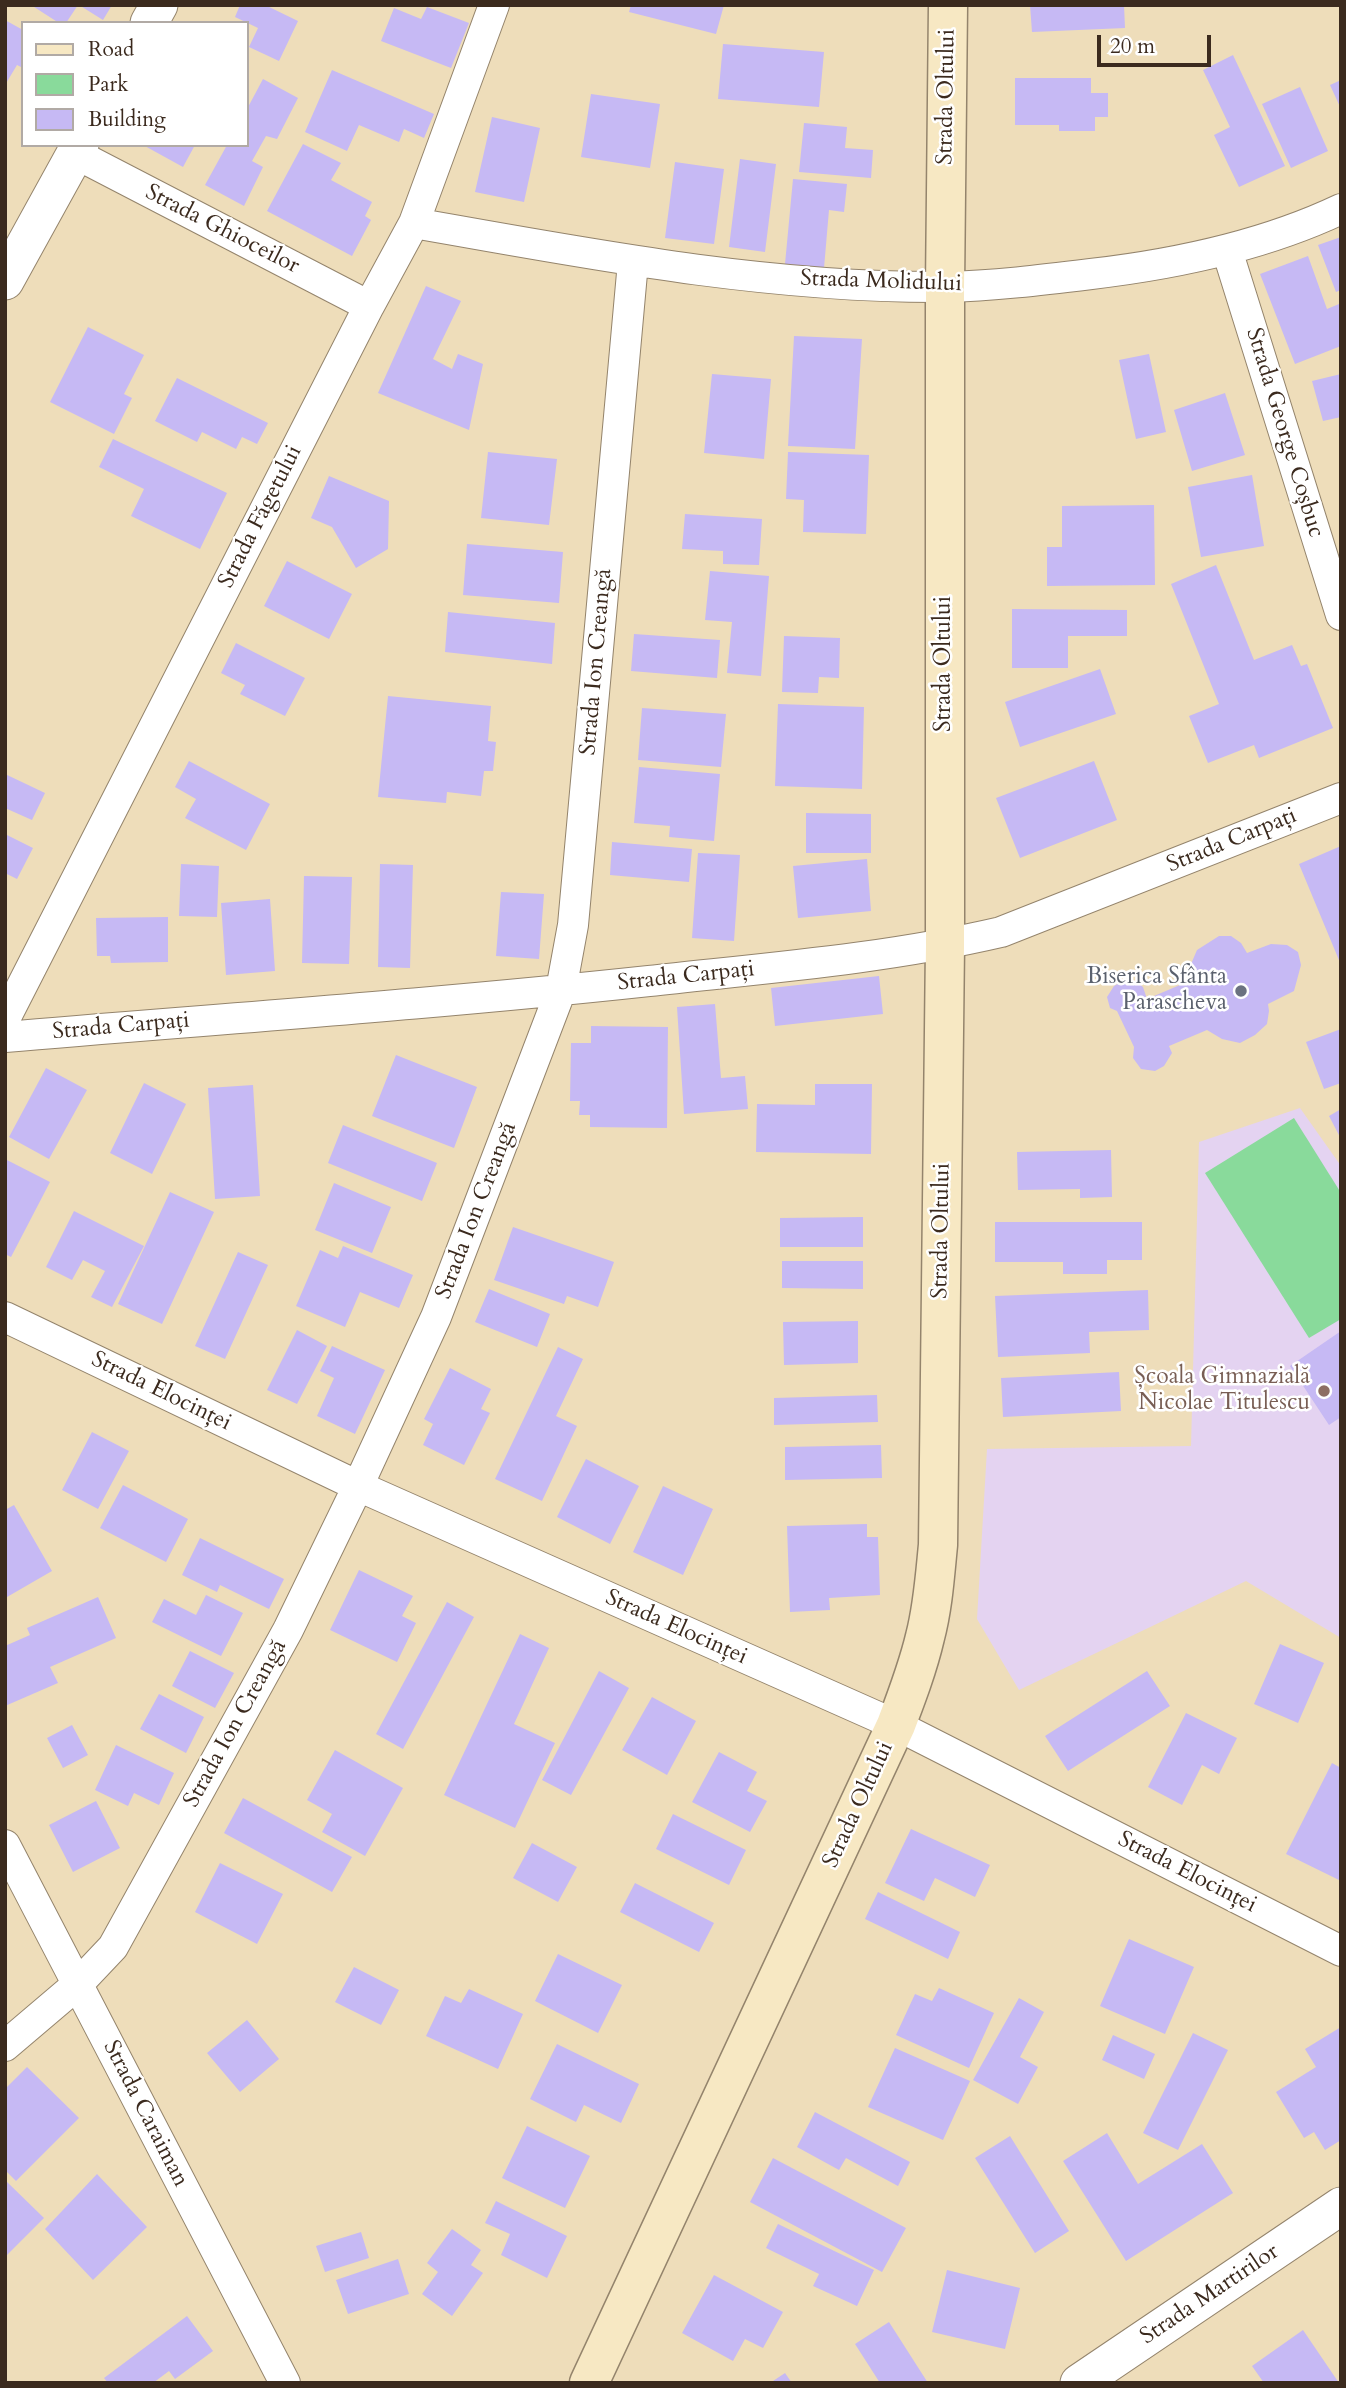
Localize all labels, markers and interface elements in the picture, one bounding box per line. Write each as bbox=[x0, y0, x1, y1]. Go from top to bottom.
legend bbox=[21, 21, 248, 147]
scale bar bbox=[1101, 21, 1215, 65]
street label: Strada Oltului bbox=[932, 29, 962, 165]
text: 20 m bbox=[1110, 32, 1155, 61]
text: Road bbox=[88, 35, 134, 64]
text: Park bbox=[88, 70, 128, 99]
text: Building bbox=[88, 105, 166, 134]
street label: Strada Ghioceilor bbox=[140, 179, 304, 281]
street label: Strada Molidului bbox=[800, 265, 962, 299]
street label: Strada George Coșbuc bbox=[1239, 325, 1329, 541]
street label: Strada Făgetului bbox=[213, 441, 309, 593]
street label: Strada Ion Creangă bbox=[575, 568, 619, 756]
street label: Strada Oltului bbox=[931, 596, 959, 732]
street label: Strada Carpați bbox=[1163, 802, 1301, 880]
street label: Strada Carpați bbox=[616, 956, 756, 998]
place label: Biserica Sfânta Parascheva bbox=[1087, 964, 1227, 1018]
marker: Biserica Sfânta Parascheva bbox=[1233, 983, 1249, 999]
street label: Strada Carpați bbox=[51, 1007, 191, 1047]
street label: Strada Ion Creangă bbox=[431, 1119, 523, 1303]
street label: Strada Oltului bbox=[927, 1163, 957, 1299]
street label: Strada Elocinței bbox=[87, 1346, 235, 1438]
place label: Școala Gimnazială Nicolae Titulescu bbox=[1134, 1364, 1310, 1418]
marker: Școala Gimnazială Nicolae Titulescu bbox=[1316, 1383, 1332, 1399]
street label: Strada Elocinței bbox=[601, 1584, 751, 1672]
street label: Strada Ion Creangă bbox=[179, 1635, 293, 1813]
street label: Strada Oltului bbox=[818, 1738, 900, 1872]
street label: Strada Elocinței bbox=[1113, 1826, 1261, 1920]
street label: Strada Caraiman bbox=[96, 2036, 194, 2192]
street label: Strada Martirilor bbox=[1136, 2239, 1284, 2351]

